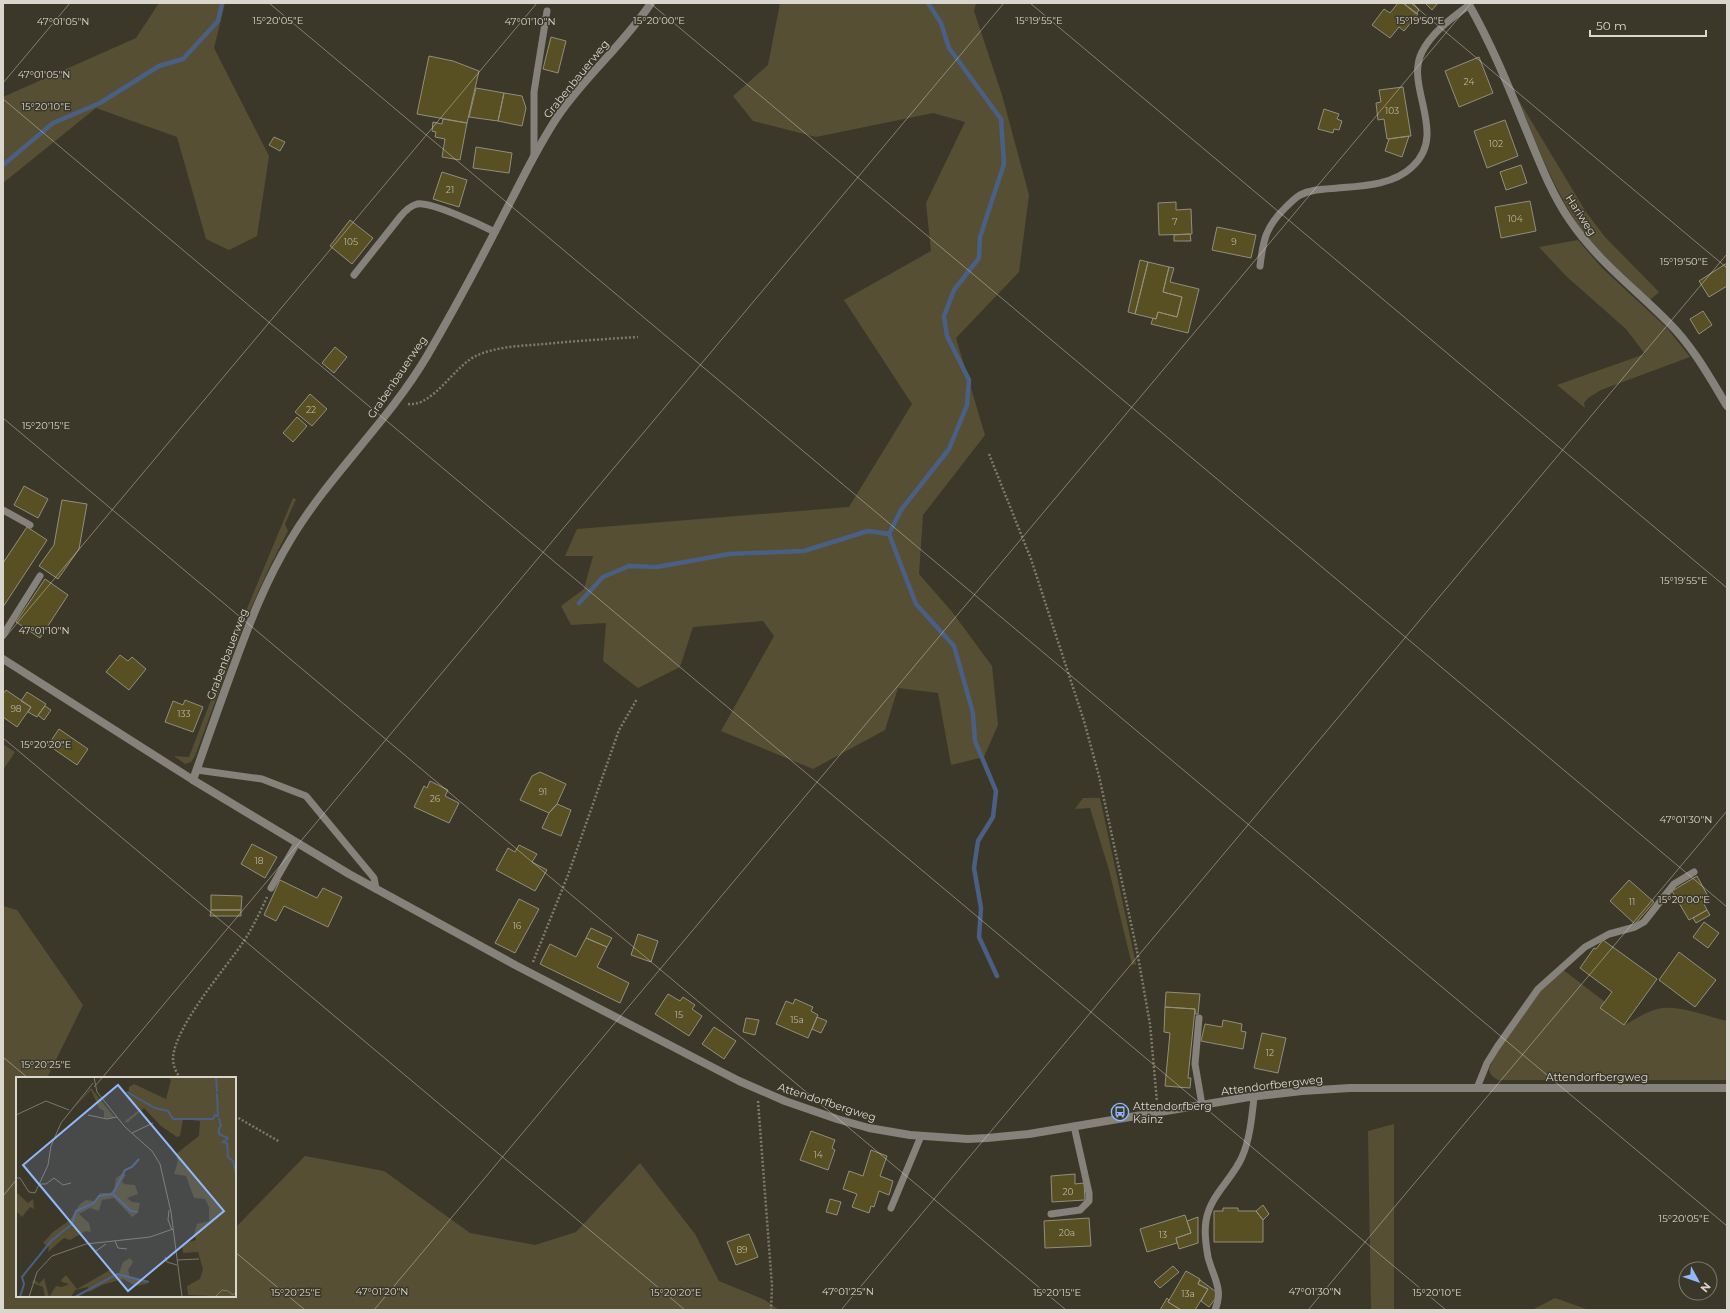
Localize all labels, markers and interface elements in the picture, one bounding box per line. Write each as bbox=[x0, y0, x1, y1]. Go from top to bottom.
scale bar bbox=[1590, 12, 1706, 38]
text: 15°20'05"E bbox=[253, 14, 304, 27]
text: 15°20'00"E bbox=[633, 14, 685, 27]
text: 15°19'55"E bbox=[1015, 14, 1063, 27]
text: 15°19'50"E bbox=[1396, 14, 1445, 27]
text: 47°01'05"N bbox=[37, 15, 89, 28]
text: 47°01'10"N bbox=[504, 15, 556, 28]
text: 50 m bbox=[1596, 18, 1627, 33]
street label: Grabenbauerweg bbox=[540, 37, 612, 121]
text: 47°01'05"N bbox=[18, 68, 70, 81]
house number: 24 bbox=[1464, 76, 1474, 87]
text: 15°20'10"E bbox=[21, 100, 71, 113]
house number: 103 bbox=[1385, 105, 1399, 116]
house number: 102 bbox=[1489, 138, 1503, 149]
house number: 21 bbox=[446, 184, 454, 195]
street label: Hariweg bbox=[1562, 192, 1600, 238]
house number: 104 bbox=[1507, 213, 1523, 224]
house number: 7 bbox=[1172, 216, 1178, 227]
house number: 105 bbox=[344, 236, 358, 247]
house number: 9 bbox=[1231, 236, 1237, 247]
text: 15°19'50"E bbox=[1660, 255, 1709, 268]
street label: Grabenbauerweg bbox=[364, 333, 430, 421]
house number: 22 bbox=[306, 404, 316, 415]
text: 15°20'15"E bbox=[22, 419, 70, 432]
text: 15°19'55"E bbox=[1660, 574, 1708, 587]
street label: Grabenbauerweg bbox=[203, 606, 251, 702]
text: 47°01'10"N bbox=[18, 624, 70, 637]
house number: 98 bbox=[10, 703, 22, 714]
house number: 133 bbox=[177, 708, 191, 719]
text: 15°20'20"E bbox=[20, 738, 72, 751]
house number: 91 bbox=[539, 786, 547, 797]
house number: 26 bbox=[430, 793, 441, 804]
text: 47°01'30"N bbox=[1660, 813, 1712, 826]
house number: 18 bbox=[255, 855, 264, 866]
text: 15°20'00"E bbox=[1658, 893, 1710, 906]
house number: 11 bbox=[1629, 896, 1635, 907]
house number: 16 bbox=[513, 920, 522, 931]
house number: 15 bbox=[675, 1009, 683, 1020]
house number: 15a bbox=[790, 1014, 804, 1025]
house number: 12 bbox=[1266, 1047, 1274, 1058]
text: 15°20'25"E bbox=[21, 1058, 71, 1071]
street label: Attendorfbergweg bbox=[1546, 1070, 1648, 1084]
street label: Attendorfbergweg bbox=[1220, 1072, 1324, 1098]
inset map bbox=[16, 1077, 236, 1297]
street label: Attendorfbergweg bbox=[776, 1079, 878, 1125]
place label: Attendorfberg Kainz bbox=[1133, 1099, 1212, 1126]
bus stop icon: Attendorfberg Kainz bbox=[1110, 1102, 1130, 1122]
house number: 14 bbox=[813, 1149, 823, 1160]
house number: 20 bbox=[1062, 1186, 1074, 1197]
text: 15°20'05"E bbox=[1659, 1212, 1710, 1225]
house number: 20a bbox=[1059, 1227, 1075, 1238]
house number: 13 bbox=[1159, 1229, 1167, 1240]
house number: 89 bbox=[736, 1244, 748, 1255]
north arrow bbox=[1678, 1261, 1718, 1301]
text: N bbox=[1697, 1280, 1714, 1295]
text: 47°01'20"N bbox=[356, 1285, 408, 1298]
text: 47°01'25"N bbox=[822, 1285, 874, 1298]
text: 47°01'30"N bbox=[1289, 1285, 1341, 1298]
text: 15°20'25"E bbox=[271, 1286, 321, 1299]
text: 15°20'20"E bbox=[650, 1286, 702, 1299]
text: 15°20'15"E bbox=[1033, 1286, 1081, 1299]
text: 15°20'10"E bbox=[1412, 1286, 1462, 1299]
house number: 13a bbox=[1181, 1288, 1195, 1299]

